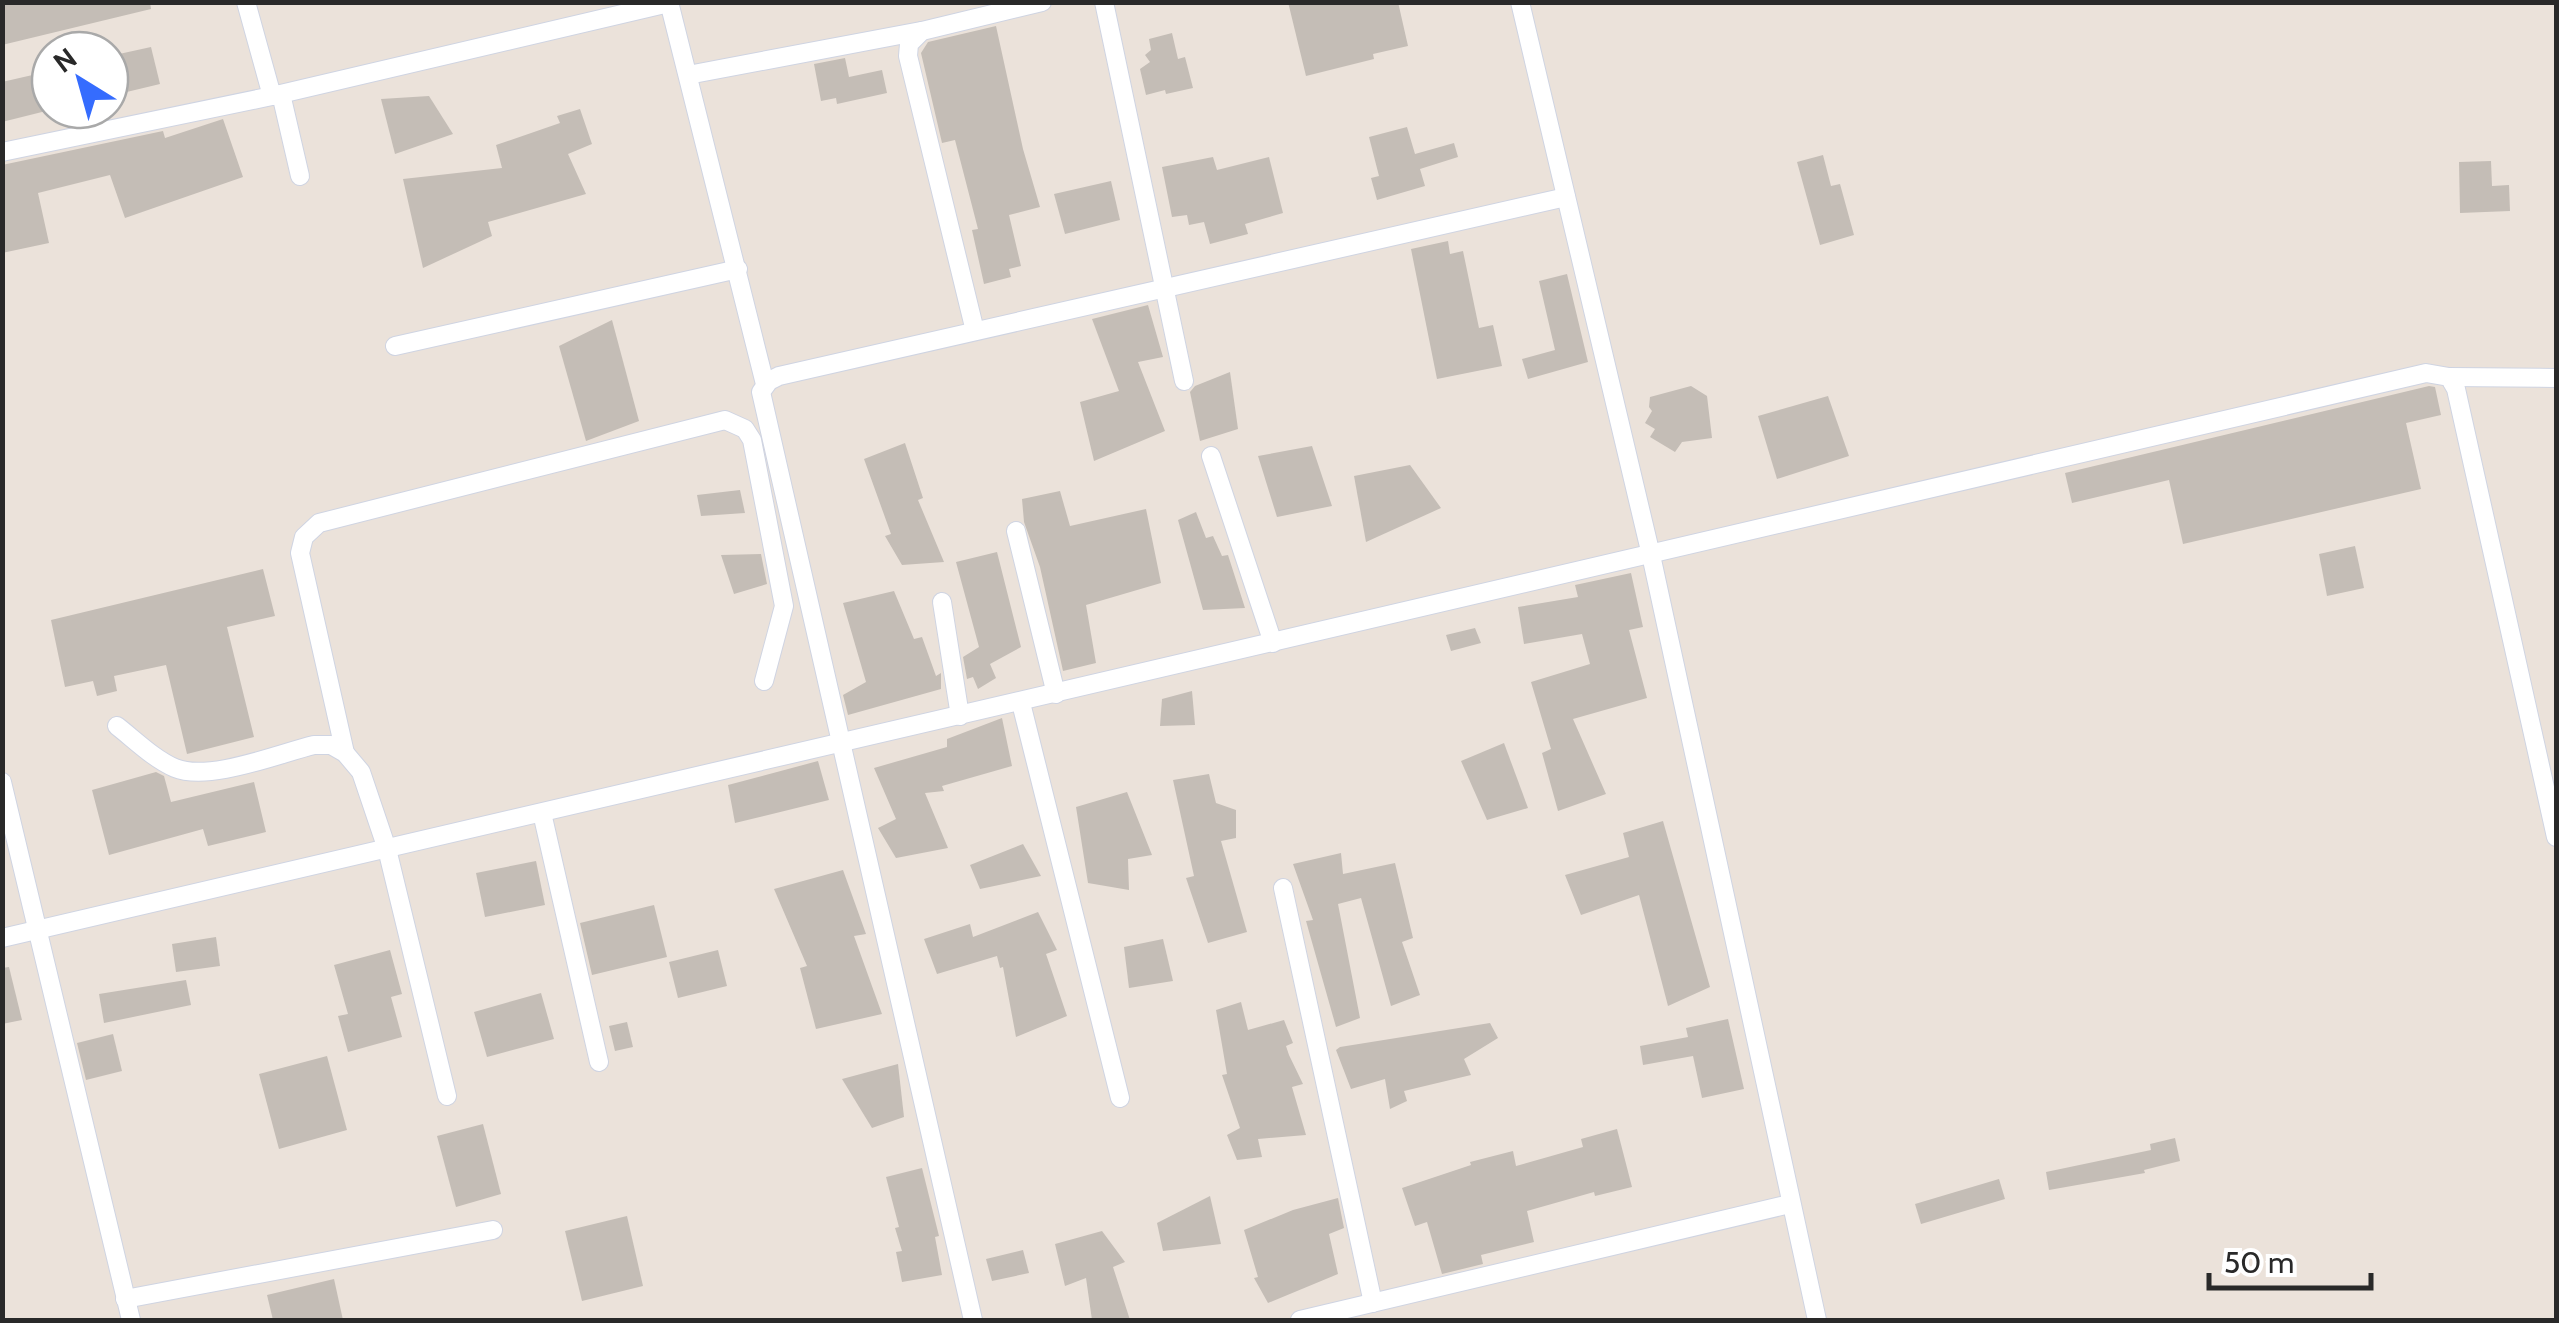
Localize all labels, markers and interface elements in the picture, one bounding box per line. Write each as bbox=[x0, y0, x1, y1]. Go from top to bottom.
north arrow bbox=[30, 30, 130, 130]
text: N bbox=[47, 41, 83, 80]
scale bar bbox=[2209, 1228, 2372, 1290]
text: 50 m bbox=[2224, 1244, 2294, 1281]

